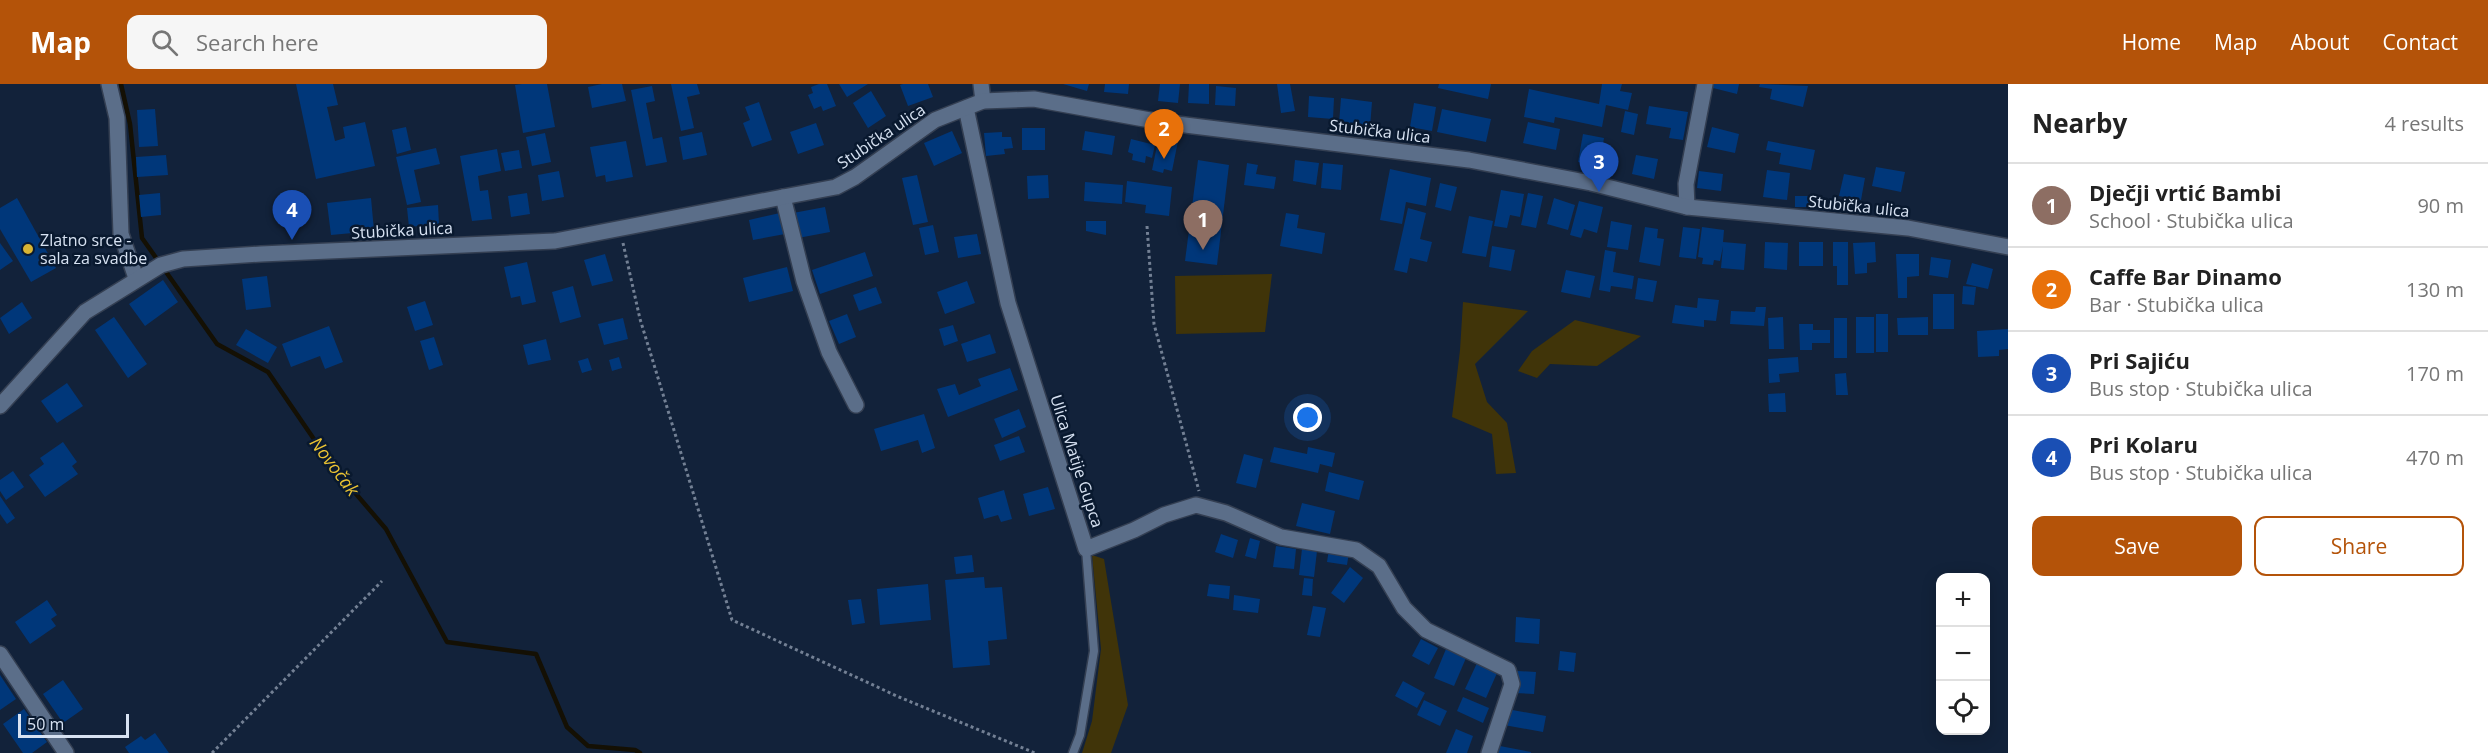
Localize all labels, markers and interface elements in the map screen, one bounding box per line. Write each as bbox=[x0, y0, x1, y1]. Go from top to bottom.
search box bbox=[127, 15, 547, 69]
text: Map bbox=[30, 23, 91, 61]
icon: search bbox=[148, 26, 181, 59]
text: Search here bbox=[196, 27, 319, 57]
text: Home bbox=[2122, 28, 2181, 56]
text: Map bbox=[2214, 28, 2257, 56]
text: About bbox=[2290, 28, 2350, 56]
text: Contact bbox=[2383, 28, 2458, 56]
street label: Stubička ulica bbox=[833, 98, 929, 174]
text: Nearby bbox=[2032, 105, 2127, 141]
pin: 2 bbox=[1144, 110, 1184, 159]
text: 4 results bbox=[2384, 110, 2464, 137]
street label: Stubička ulica bbox=[1328, 114, 1432, 148]
pin: 3 bbox=[1580, 142, 1618, 192]
text: Dječji vrtić Bambi bbox=[2089, 177, 2282, 207]
pin: 4 bbox=[272, 190, 312, 240]
street label: Stubička ulica bbox=[1807, 190, 1911, 222]
text: 1 bbox=[2046, 192, 2057, 219]
text: 90 m bbox=[2417, 192, 2464, 219]
pin: 1 bbox=[1184, 200, 1222, 250]
text: School · Stubička ulica bbox=[2089, 207, 2294, 234]
street label: Stubička ulica bbox=[351, 216, 453, 244]
place label: Zlatno srce - sala za svadbe bbox=[40, 229, 147, 269]
marker: Zlatno srce - sala za svadbe bbox=[21, 242, 35, 256]
text: Caffe Bar Dinamo bbox=[2089, 261, 2282, 291]
text: 2 bbox=[2046, 276, 2057, 303]
text: 130 m bbox=[2406, 276, 2464, 303]
text: Bar · Stubička ulica bbox=[2089, 291, 2264, 318]
text: Pri Sajiću bbox=[2089, 345, 2190, 375]
text: 3 bbox=[2046, 360, 2057, 387]
text: 170 m bbox=[2406, 360, 2464, 387]
text: Bus stop · Stubička ulica bbox=[2089, 375, 2313, 402]
street label: Ulica Matije Gupca bbox=[1045, 392, 1109, 530]
your location bbox=[1293, 403, 1322, 432]
text: Pri Kolaru bbox=[2089, 429, 2198, 459]
water label: Novočak bbox=[305, 431, 366, 501]
text: 4 bbox=[2046, 444, 2057, 471]
text: 470 m bbox=[2406, 444, 2464, 471]
text: Bus stop · Stubička ulica bbox=[2089, 459, 2313, 486]
button: Save bbox=[2032, 516, 2242, 576]
button: Share bbox=[2254, 516, 2464, 576]
map controls bbox=[1936, 573, 1990, 735]
button: + bbox=[1936, 573, 1990, 627]
button: − bbox=[1936, 627, 1990, 681]
button: locate bbox=[1936, 681, 1990, 735]
scale bar bbox=[18, 711, 129, 738]
text: 50 m bbox=[27, 713, 64, 735]

